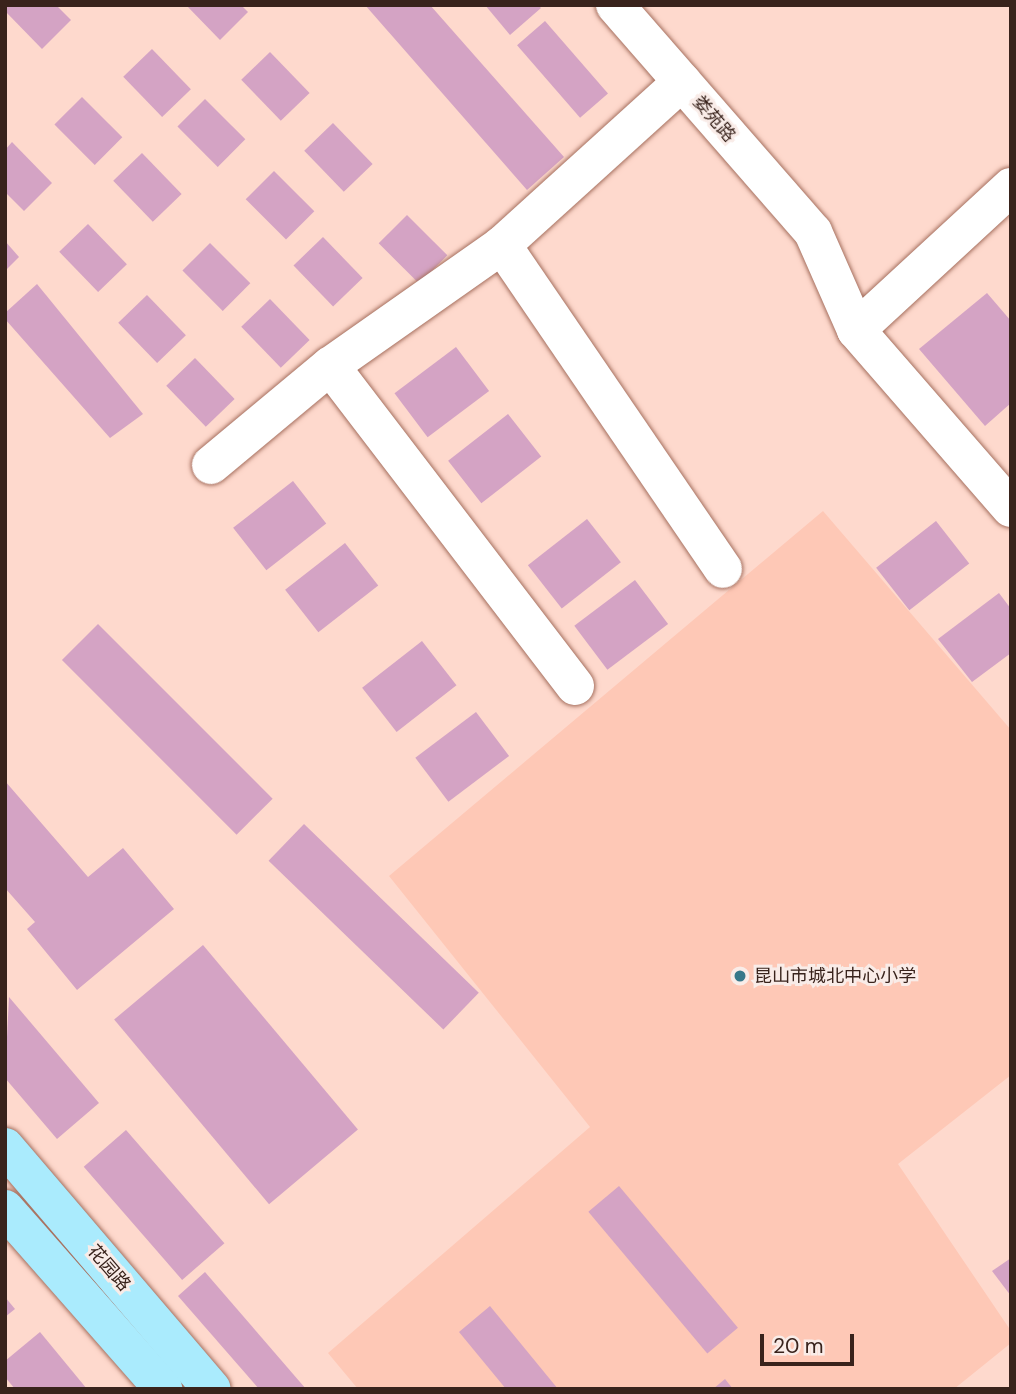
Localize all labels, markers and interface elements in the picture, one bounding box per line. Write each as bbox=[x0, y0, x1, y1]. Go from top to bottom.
street label: 娄苑路 bbox=[688, 92, 740, 146]
place label: 昆山市城北中心小学 bbox=[754, 965, 916, 987]
marker: 昆山市城北中心小学 bbox=[732, 968, 748, 984]
street label: 花园路 bbox=[83, 1241, 135, 1295]
scale bar bbox=[764, 1320, 858, 1364]
text: 20 m bbox=[773, 1332, 824, 1360]

